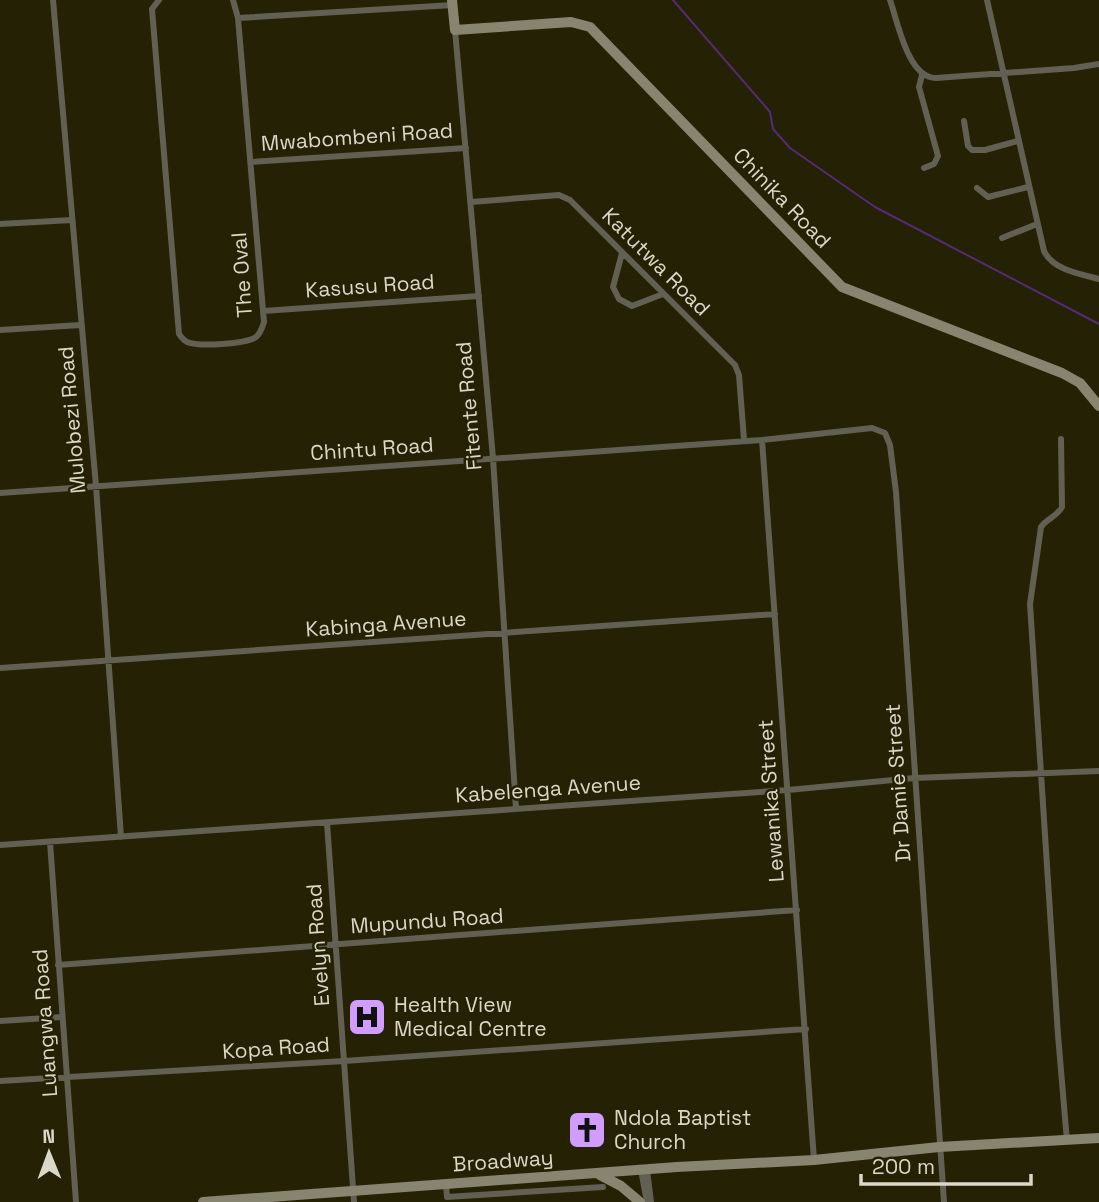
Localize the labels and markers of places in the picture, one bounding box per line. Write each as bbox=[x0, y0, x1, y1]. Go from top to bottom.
place label: Health View Medical Centre bbox=[394, 991, 547, 1042]
hospital icon: Health View Medical Centre bbox=[346, 996, 388, 1038]
place label: Ndola Baptist Church bbox=[614, 1104, 751, 1155]
church icon: Ndola Baptist Church bbox=[566, 1109, 608, 1151]

